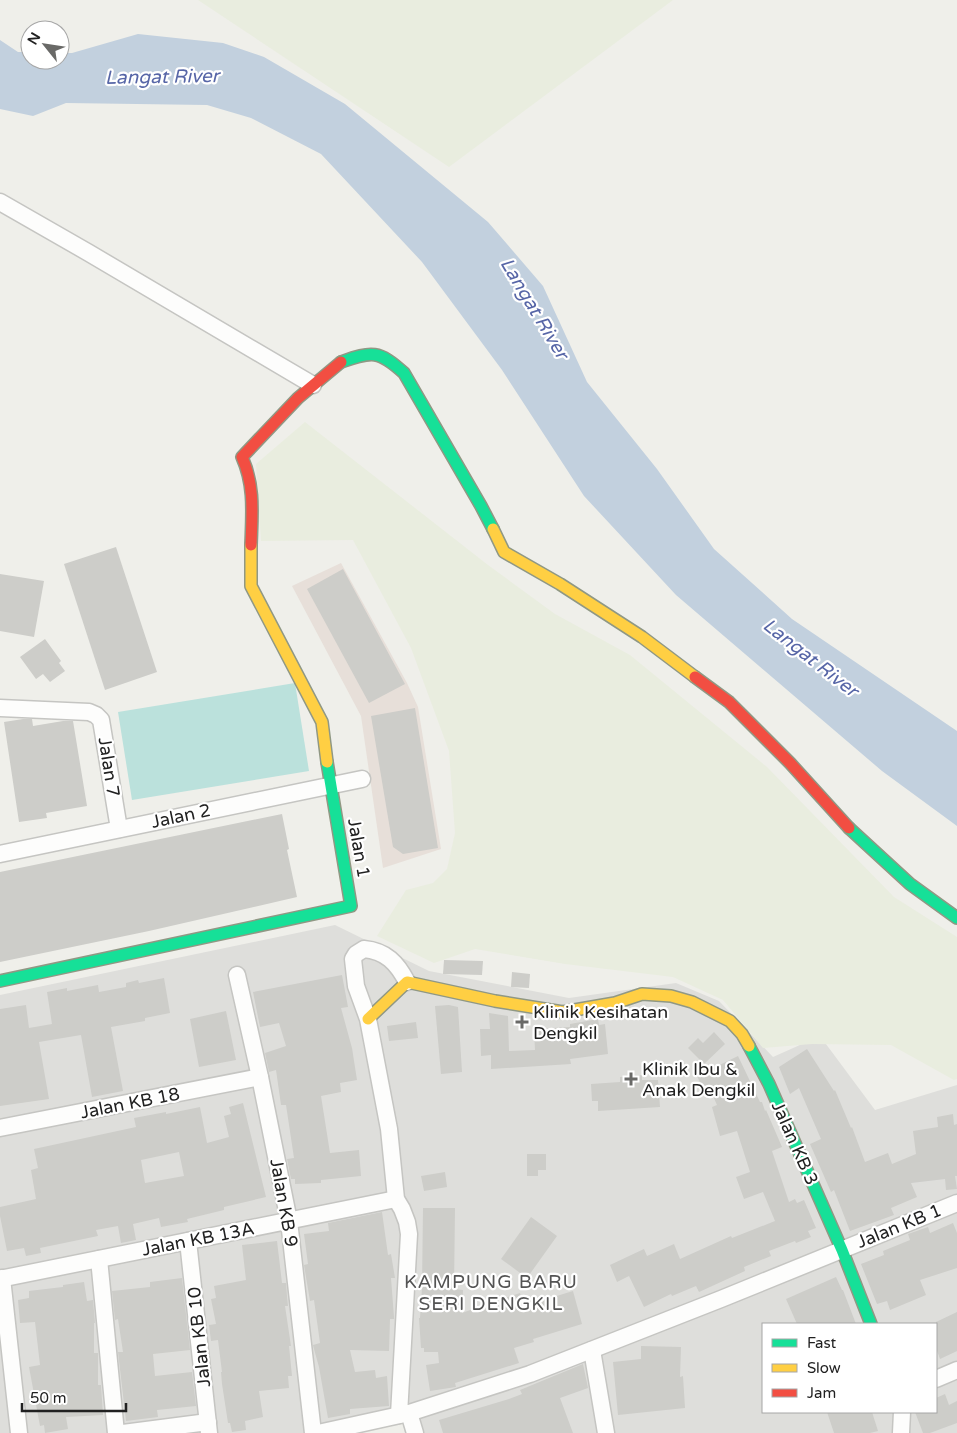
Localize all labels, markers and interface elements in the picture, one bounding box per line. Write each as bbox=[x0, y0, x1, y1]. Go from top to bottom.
north arrow bbox=[20, 20, 70, 70]
text: N bbox=[24, 30, 44, 48]
water label: Langat River bbox=[105, 65, 222, 89]
water label: Langat River bbox=[495, 254, 574, 365]
water label: Langat River bbox=[759, 614, 864, 703]
street label: Jalan 7 bbox=[93, 736, 125, 798]
street label: Jalan 2 bbox=[149, 799, 213, 833]
street label: Jalan 1 bbox=[343, 817, 375, 879]
place label: Klinik Kesihatan Dengkil bbox=[533, 1001, 668, 1044]
marker: Klinik Kesihatan Dengkil bbox=[515, 1015, 529, 1029]
place label: Klinik Ibu & Anak Dengkil bbox=[642, 1058, 755, 1101]
marker: Klinik Ibu & Anak Dengkil bbox=[624, 1072, 638, 1086]
street label: Jalan KB 18 bbox=[79, 1083, 181, 1123]
street label: Jalan KB 3 bbox=[767, 1098, 823, 1188]
street label: Jalan KB 9 bbox=[265, 1157, 303, 1249]
street label: Jalan KB 1 bbox=[853, 1199, 945, 1253]
street label: Jalan KB 13A bbox=[140, 1217, 256, 1261]
district label: KAMPUNG BARU SERI DENGKIL bbox=[404, 1271, 578, 1315]
street label: Jalan KB 10 bbox=[183, 1286, 215, 1388]
legend bbox=[762, 1323, 937, 1413]
text: Fast bbox=[807, 1334, 837, 1352]
text: Slow bbox=[807, 1359, 841, 1377]
scale bar bbox=[22, 1380, 126, 1412]
text: Jam bbox=[807, 1384, 836, 1402]
text: 50 m bbox=[30, 1389, 67, 1407]

